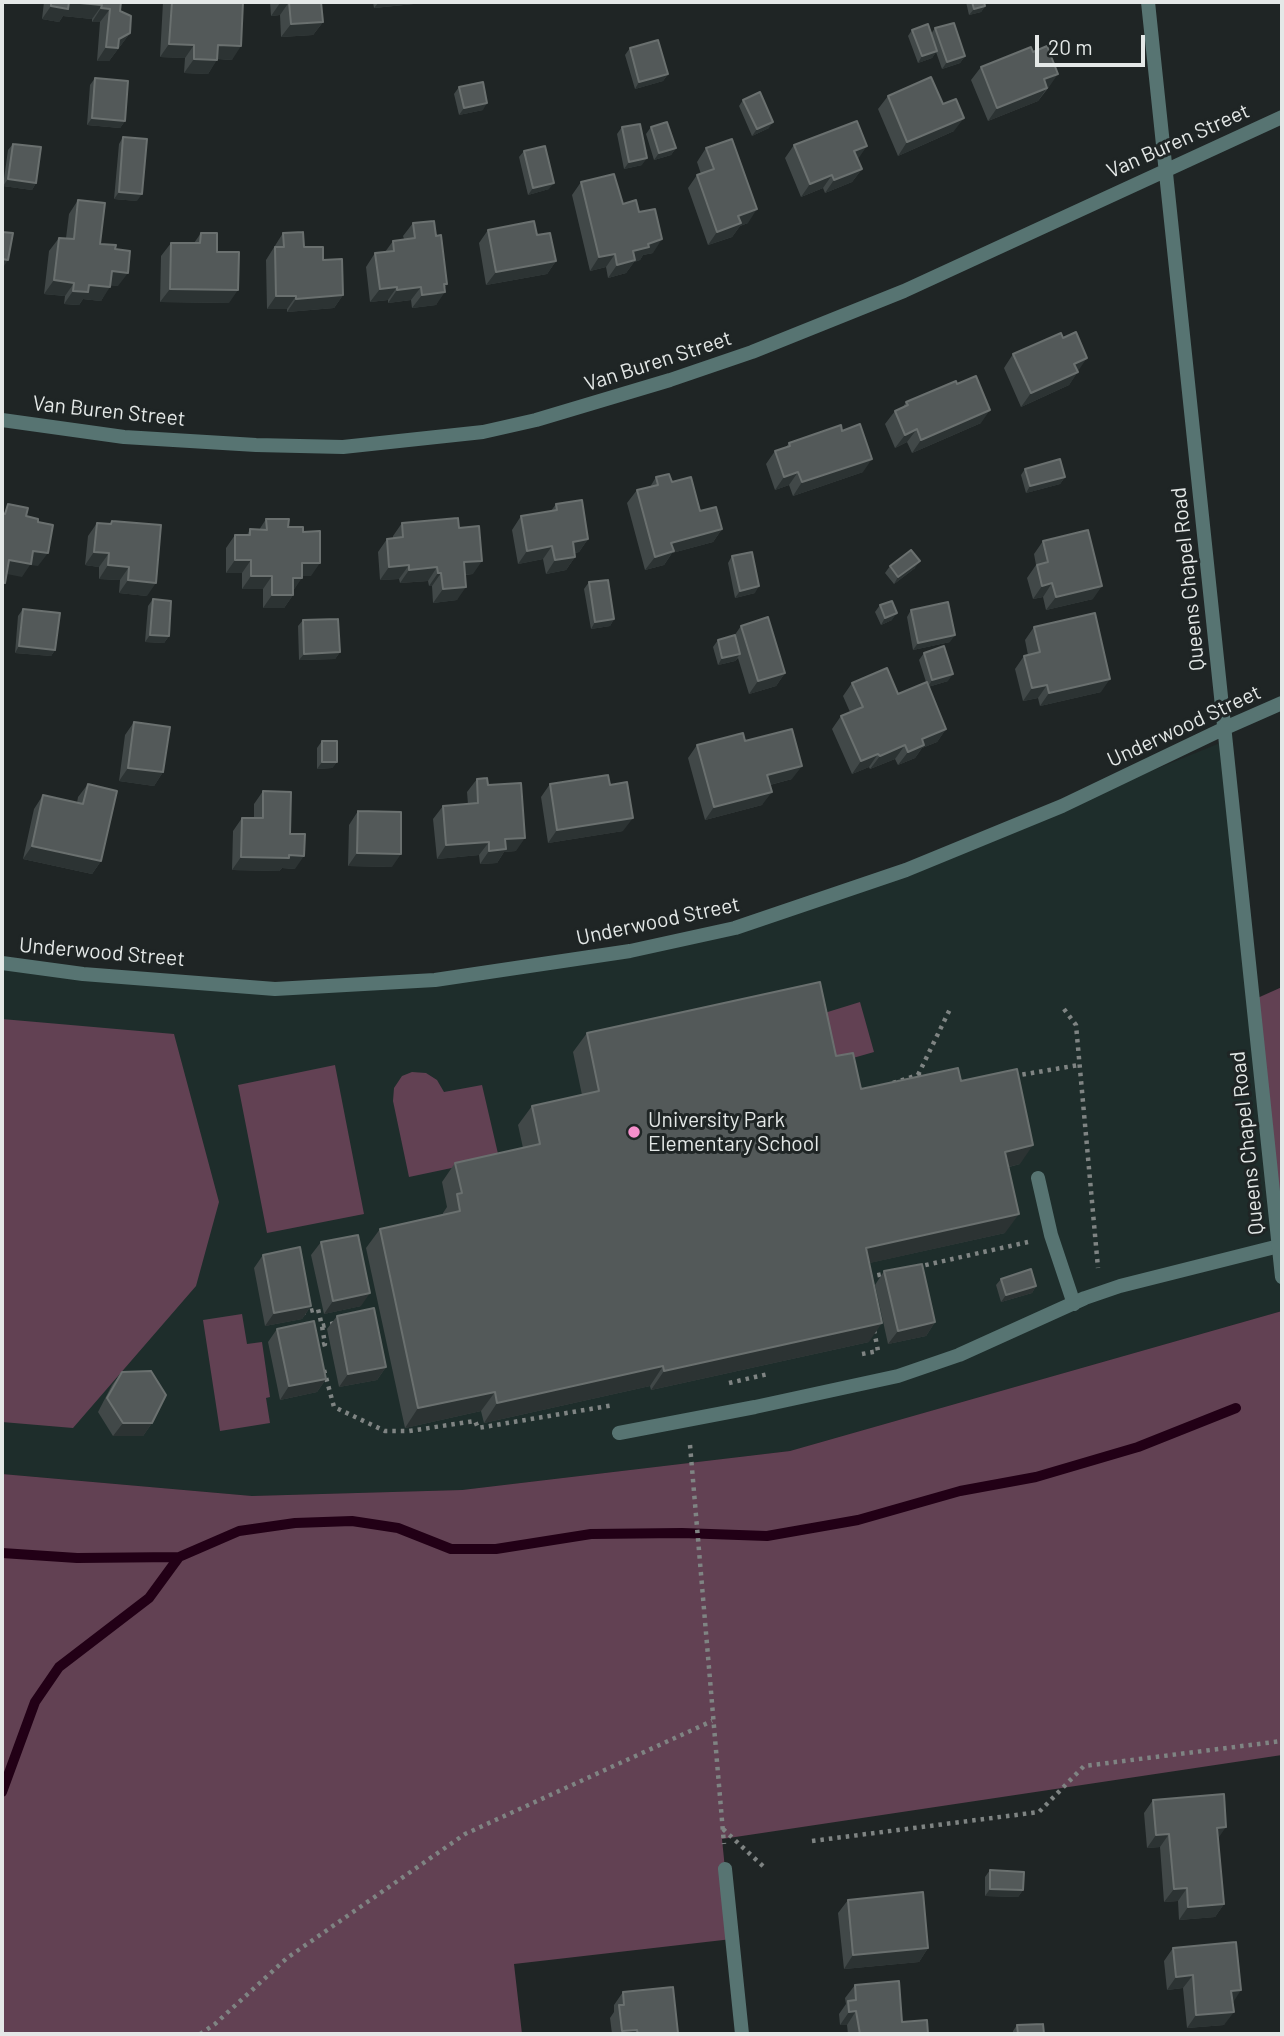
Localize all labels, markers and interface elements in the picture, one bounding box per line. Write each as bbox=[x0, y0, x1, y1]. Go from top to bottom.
scale bar bbox=[1039, 21, 1149, 65]
text: 20 m bbox=[1048, 34, 1093, 59]
street label: Van Buren Street bbox=[1103, 98, 1253, 184]
street label: Van Buren Street bbox=[581, 325, 735, 397]
street label: Van Buren Street bbox=[31, 390, 187, 432]
street label: Queens Chapel Road bbox=[1166, 486, 1210, 672]
street label: Underwood Street bbox=[1103, 679, 1265, 773]
street label: Underwood Street bbox=[574, 891, 742, 951]
street label: Underwood Street bbox=[18, 932, 186, 972]
street label: Queens Chapel Road bbox=[1225, 1050, 1269, 1236]
place label: University Park Elementary School bbox=[648, 1107, 819, 1157]
marker: University Park Elementary School bbox=[626, 1124, 642, 1140]

